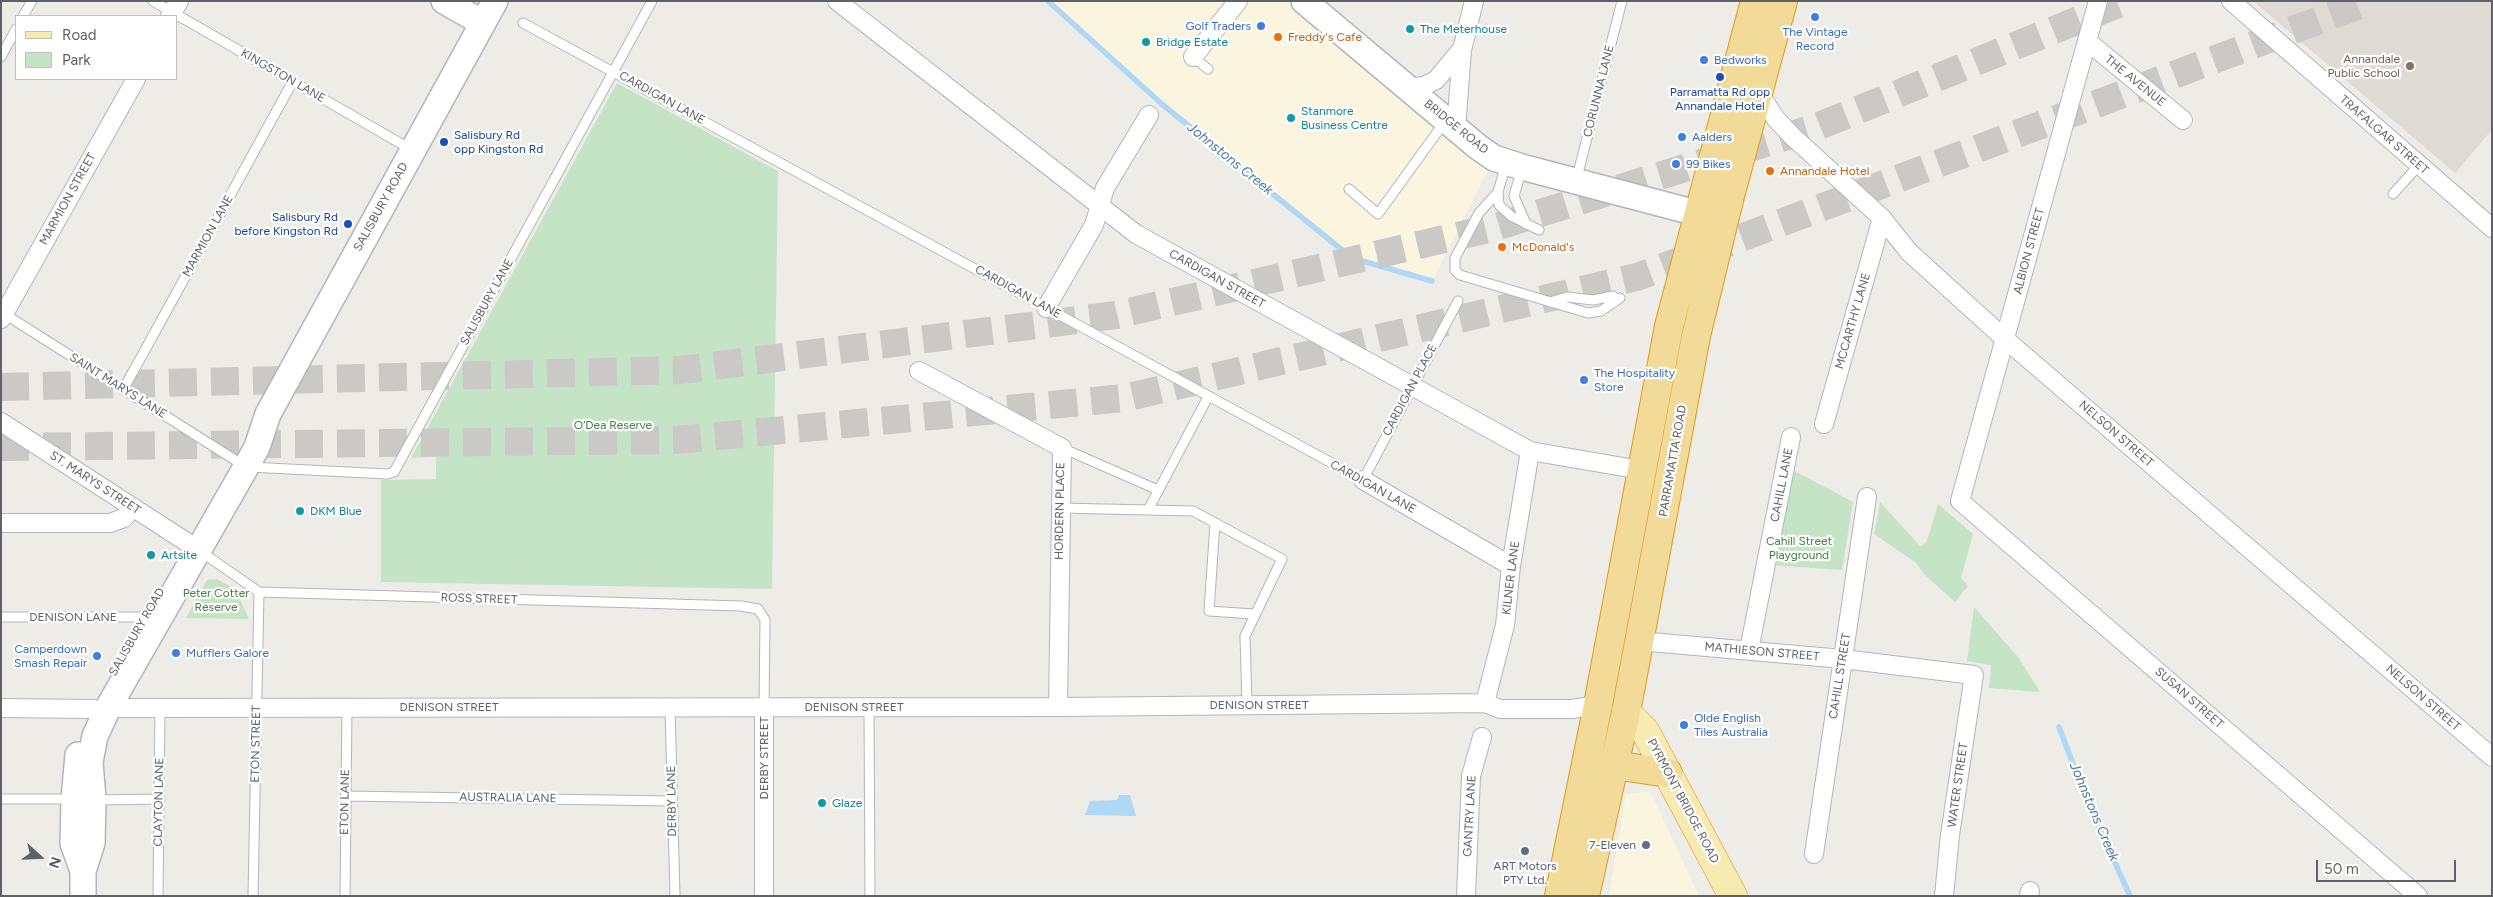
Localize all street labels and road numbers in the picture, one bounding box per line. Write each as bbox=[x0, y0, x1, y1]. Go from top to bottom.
street label: CORUNNA LANE bbox=[1581, 43, 1617, 139]
street label: KINGSTON LANE bbox=[238, 46, 328, 106]
street label: THE AVENUE bbox=[2102, 52, 2168, 110]
street label: CARDIGAN LANE bbox=[617, 68, 707, 128]
street label: TRAFALGAR STREET bbox=[2337, 92, 2431, 178]
street label: BRIDGE ROAD bbox=[1421, 97, 1491, 157]
street label: MARMION STREET bbox=[37, 150, 99, 248]
street label: SALISBURY ROAD bbox=[351, 160, 411, 254]
street label: MARMION LANE bbox=[180, 192, 236, 280]
street label: ALBION STREET bbox=[2011, 206, 2047, 296]
street label: CARDIGAN STREET bbox=[1166, 247, 1268, 311]
street label: SALISBURY LANE bbox=[457, 256, 517, 348]
street label: CARDIGAN LANE bbox=[973, 262, 1063, 322]
street label: MCCARTHY LANE bbox=[1832, 271, 1874, 371]
street label: CARDIGAN PLACE bbox=[1380, 342, 1440, 438]
street label: SAINT MARYS LANE bbox=[67, 350, 169, 422]
street label: NELSON STREET bbox=[2076, 398, 2156, 470]
street label: PARRAMATTA ROAD bbox=[1656, 404, 1690, 518]
street label: CAHILL LANE bbox=[1768, 447, 1796, 523]
street label: ST. MARYS STREET bbox=[47, 448, 143, 518]
street label: CARDIGAN LANE bbox=[1328, 457, 1418, 517]
street label: HORDERN PLACE bbox=[1052, 462, 1068, 560]
street label: KILNER LANE bbox=[1499, 540, 1523, 616]
street label: SALISBURY ROAD bbox=[106, 585, 168, 679]
street label: ROSS STREET bbox=[440, 590, 518, 608]
street label: DENISON LANE bbox=[29, 610, 117, 624]
street label: CAHILL STREET bbox=[1826, 632, 1854, 720]
street label: MATHIESON STREET bbox=[1704, 640, 1820, 664]
street label: NELSON STREET bbox=[2383, 662, 2463, 734]
street label: SUSAN STREET bbox=[2152, 664, 2226, 732]
street label: DENISON STREET bbox=[1209, 698, 1309, 712]
street label: DENISON STREET bbox=[399, 700, 499, 714]
street label: DENISON STREET bbox=[804, 700, 904, 714]
street label: ETON STREET bbox=[248, 705, 264, 783]
street label: DERBY STREET bbox=[757, 717, 771, 799]
street label: PYRMONT BRIDGE ROAD bbox=[1644, 736, 1722, 866]
street label: WATER STREET bbox=[1945, 742, 1971, 828]
street label: CLAYTON LANE bbox=[151, 757, 167, 847]
street label: DERBY LANE bbox=[664, 765, 680, 837]
street label: ETON LANE bbox=[337, 769, 353, 835]
street label: GANTRY LANE bbox=[1461, 775, 1479, 857]
street label: AUSTRALIA LANE bbox=[459, 790, 557, 806]

